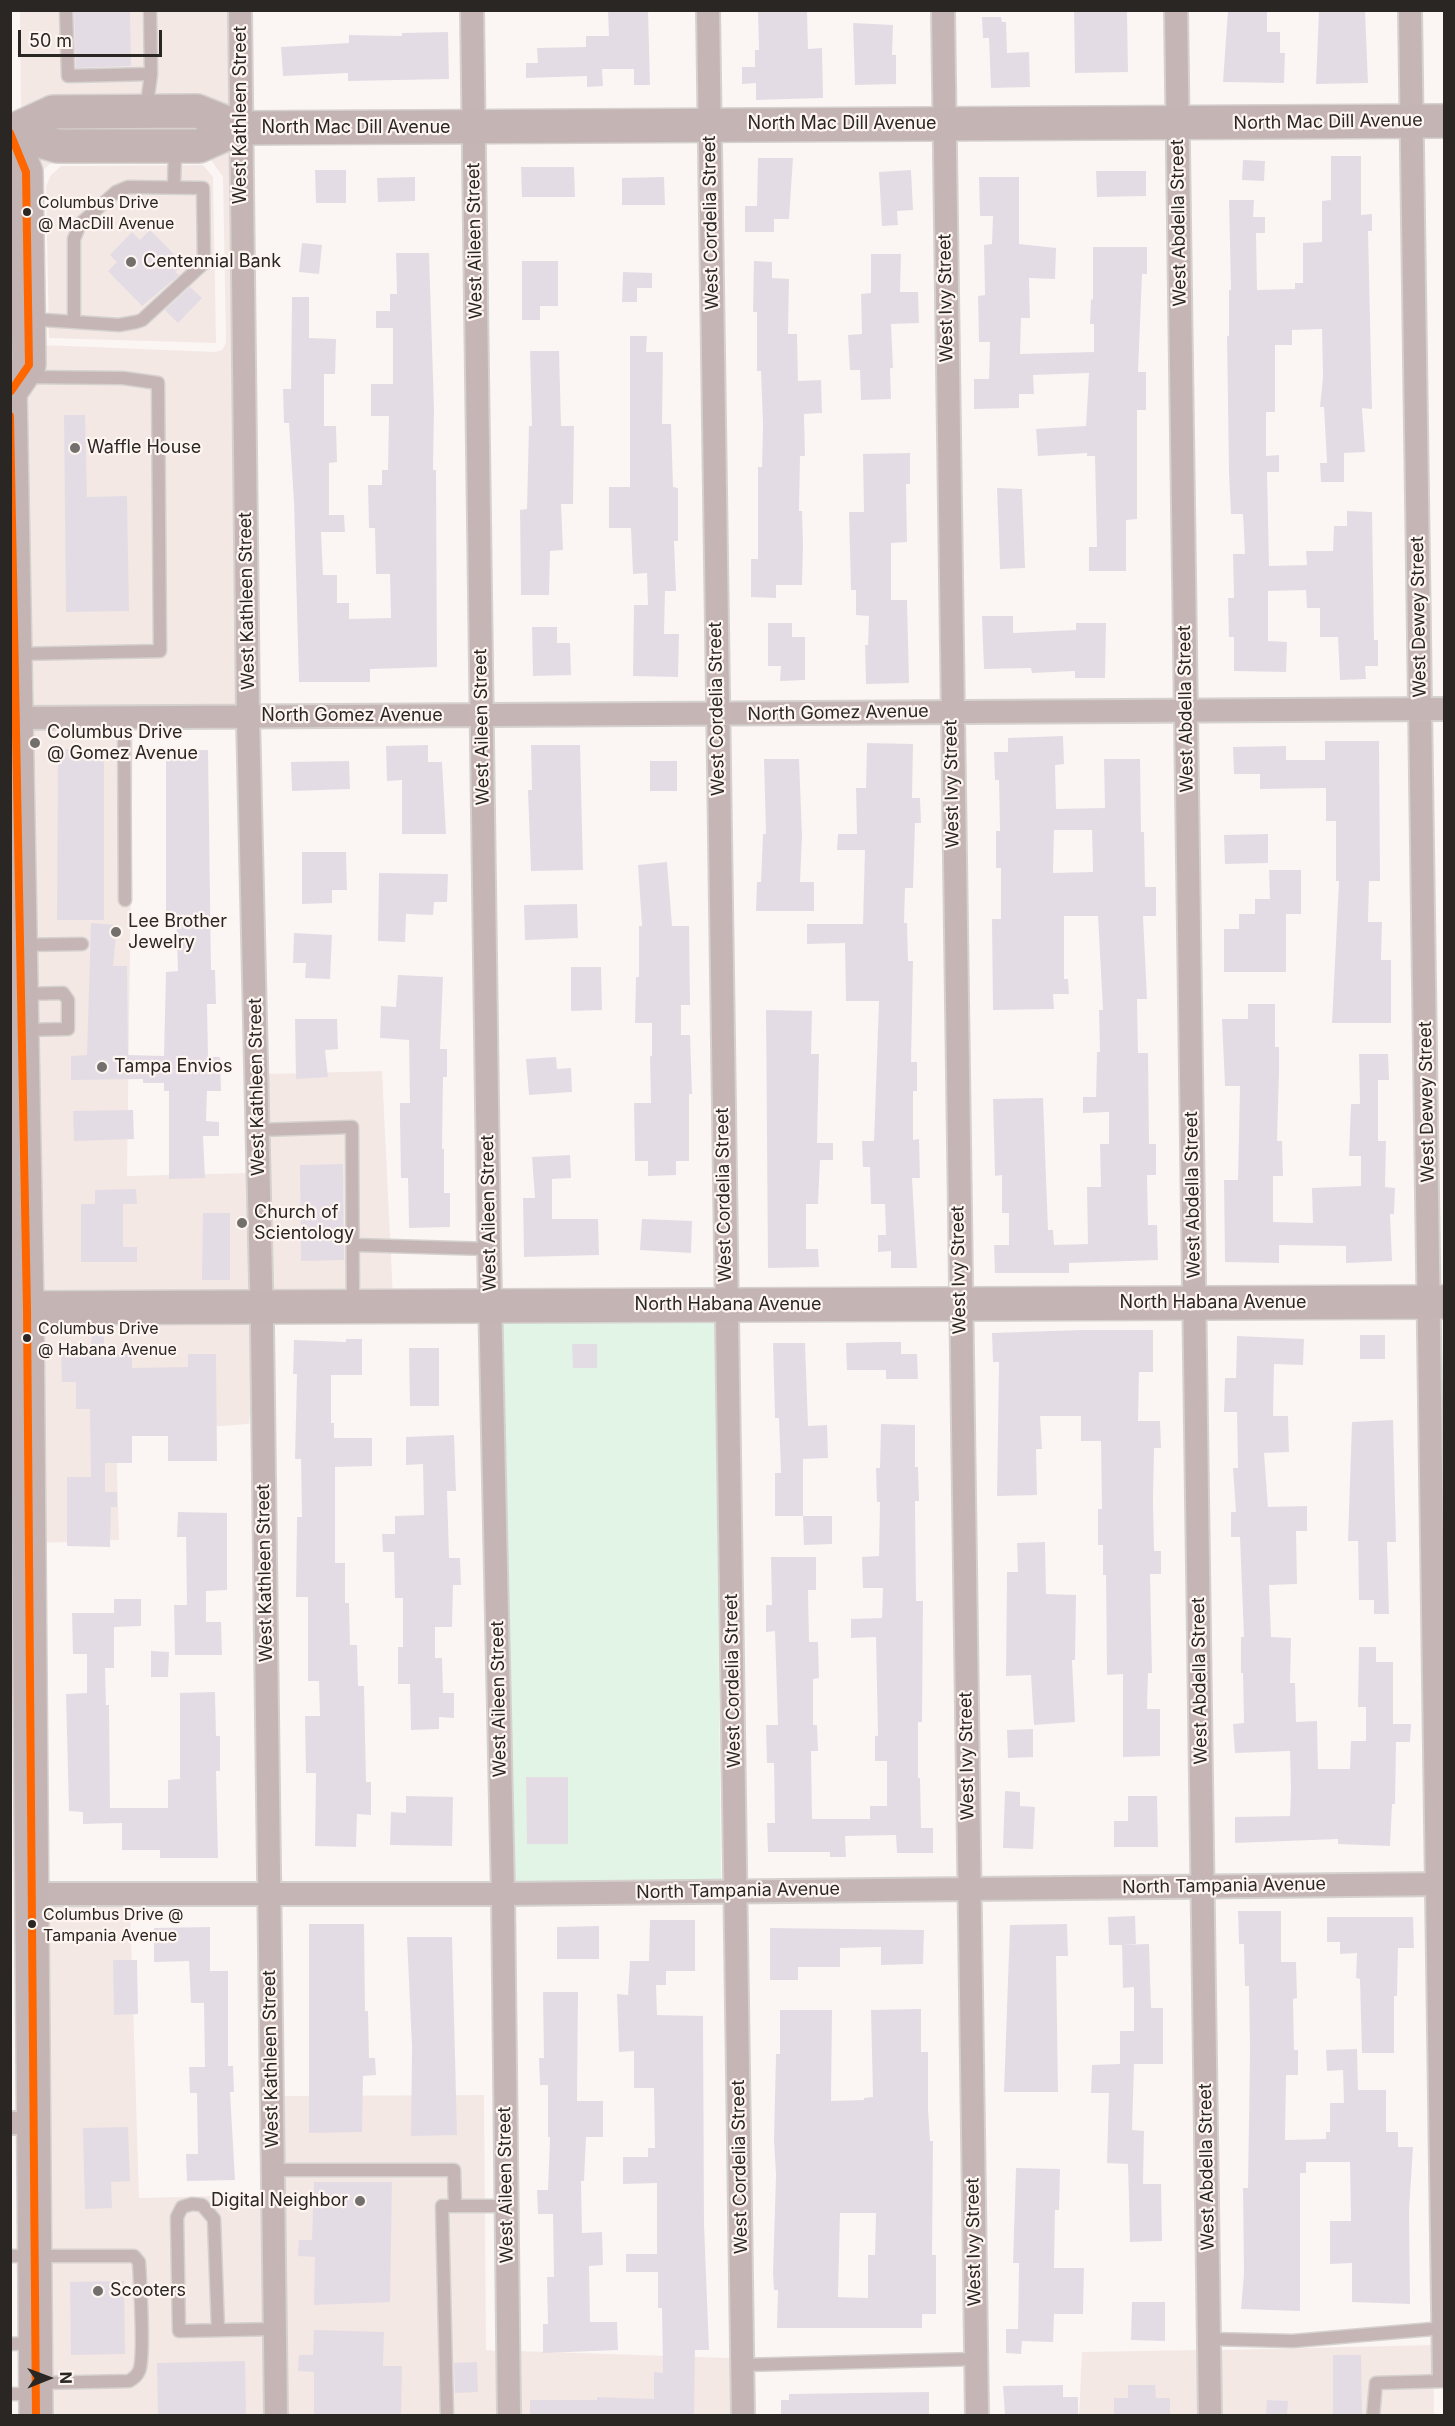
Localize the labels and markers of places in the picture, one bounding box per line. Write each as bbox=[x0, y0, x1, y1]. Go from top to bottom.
place label: Columbus Drive @ MacDill Avenue bbox=[38, 193, 174, 231]
marker: Columbus Drive @ MacDill Avenue bbox=[21, 206, 33, 218]
place label: Centennial Bank bbox=[143, 251, 281, 273]
marker: Centennial Bank bbox=[124, 255, 138, 269]
place label: Waffle House bbox=[87, 437, 201, 459]
marker: Waffle House bbox=[68, 441, 82, 455]
place label: Columbus Drive @ Gomez Avenue bbox=[47, 722, 198, 764]
marker: Columbus Drive @ Gomez Avenue bbox=[28, 736, 42, 750]
place label: Lee Brother Jewelry bbox=[128, 911, 227, 954]
marker: Lee Brother Jewelry bbox=[109, 925, 123, 939]
place label: Tampa Envios bbox=[114, 1056, 233, 1078]
marker: Tampa Envios bbox=[95, 1060, 109, 1074]
place label: Church of Scientology bbox=[254, 1202, 354, 1244]
marker: Church of Scientology bbox=[235, 1216, 249, 1230]
place label: Columbus Drive @ Habana Avenue bbox=[38, 1319, 177, 1357]
marker: Columbus Drive @ Habana Avenue bbox=[21, 1332, 33, 1344]
place label: Columbus Drive @ Tampania Avenue bbox=[43, 1905, 183, 1943]
marker: Columbus Drive @ Tampania Avenue bbox=[26, 1918, 38, 1930]
place label: Digital Neighbor bbox=[211, 2190, 348, 2212]
marker: Digital Neighbor bbox=[353, 2194, 367, 2208]
place label: Scooters bbox=[110, 2280, 186, 2302]
marker: Scooters bbox=[91, 2284, 105, 2298]

